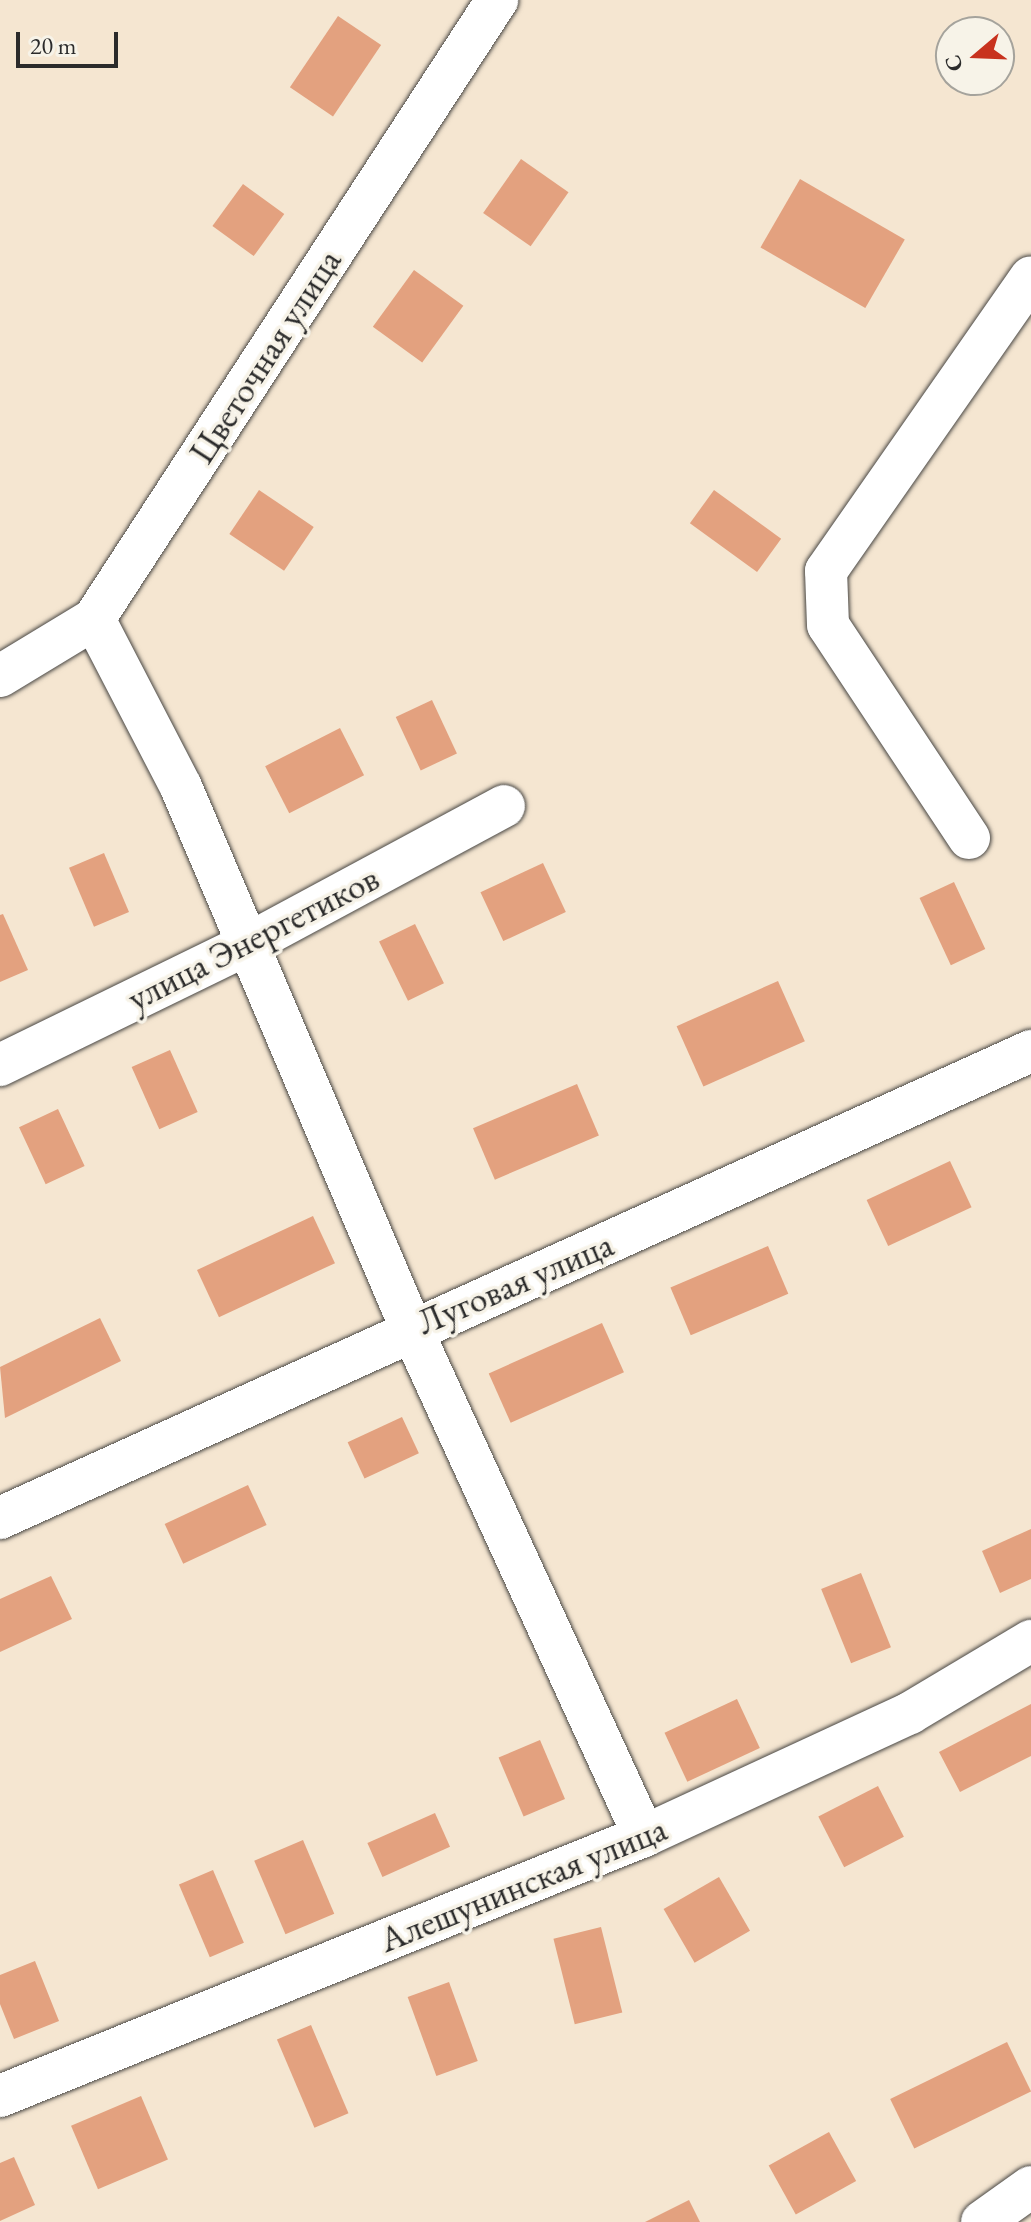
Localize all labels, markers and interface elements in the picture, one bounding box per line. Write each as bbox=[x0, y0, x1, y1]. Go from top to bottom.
scale bar bbox=[20, 16, 122, 66]
north arrow bbox=[935, 16, 1015, 96]
text: 20 m bbox=[30, 30, 77, 61]
text: С bbox=[937, 51, 970, 75]
street label: Цветочная улица bbox=[180, 241, 350, 471]
street label: улица Энергетиков bbox=[120, 856, 386, 1020]
street label: Луговая улица bbox=[410, 1222, 620, 1344]
street label: Алешунинская улица bbox=[373, 1807, 673, 1961]

